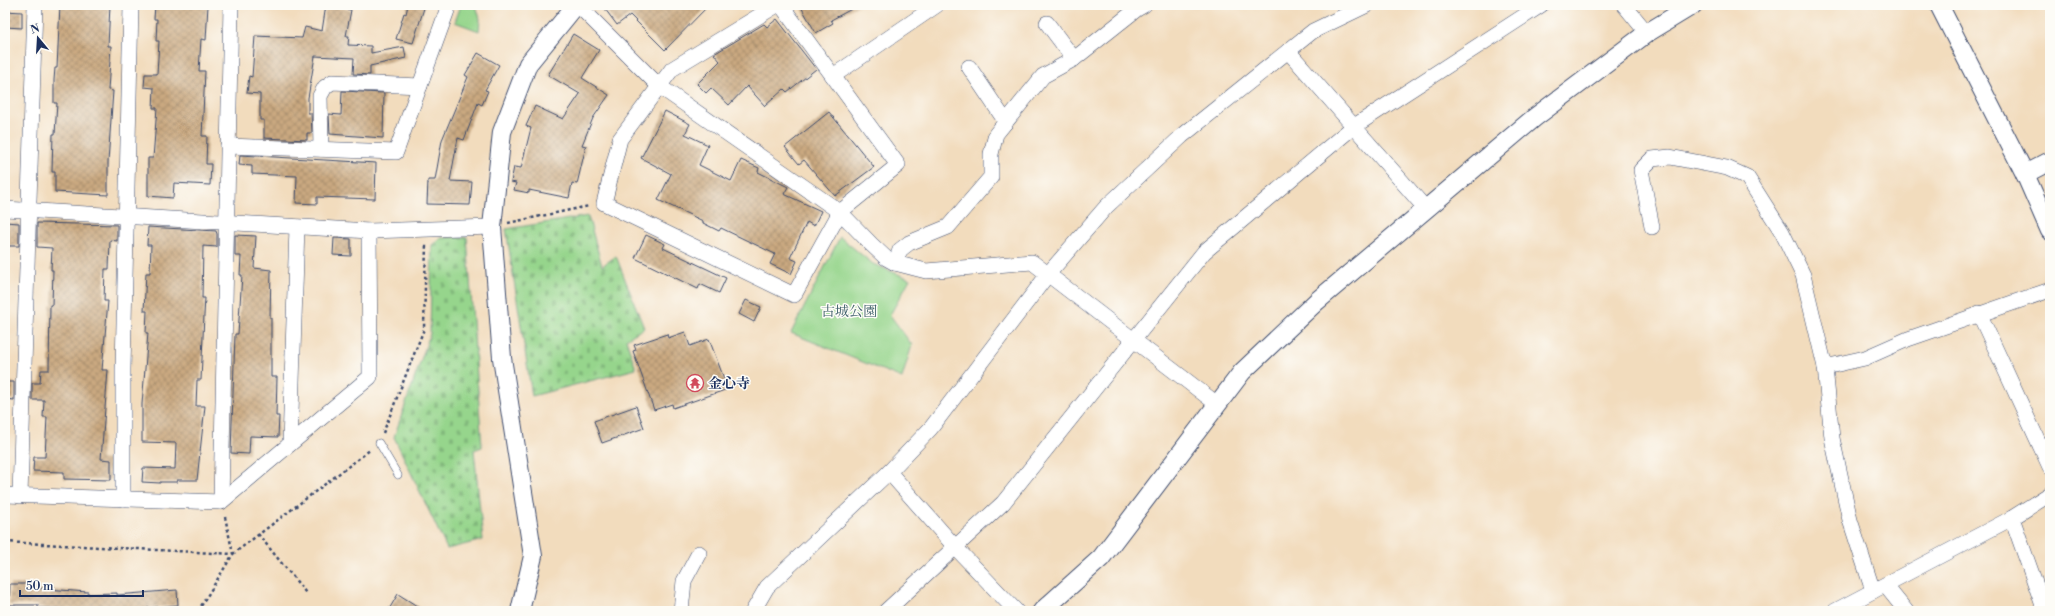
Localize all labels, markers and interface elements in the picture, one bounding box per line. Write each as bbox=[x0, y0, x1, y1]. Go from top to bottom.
north arrow bbox=[18, 18, 58, 58]
text: N bbox=[29, 21, 42, 37]
park label: 古城公園 bbox=[821, 303, 877, 321]
temple icon: 金心寺 bbox=[685, 373, 705, 393]
place label: 金心寺 bbox=[708, 375, 750, 393]
scale bar bbox=[20, 572, 143, 598]
text: 50 m bbox=[26, 579, 54, 594]

